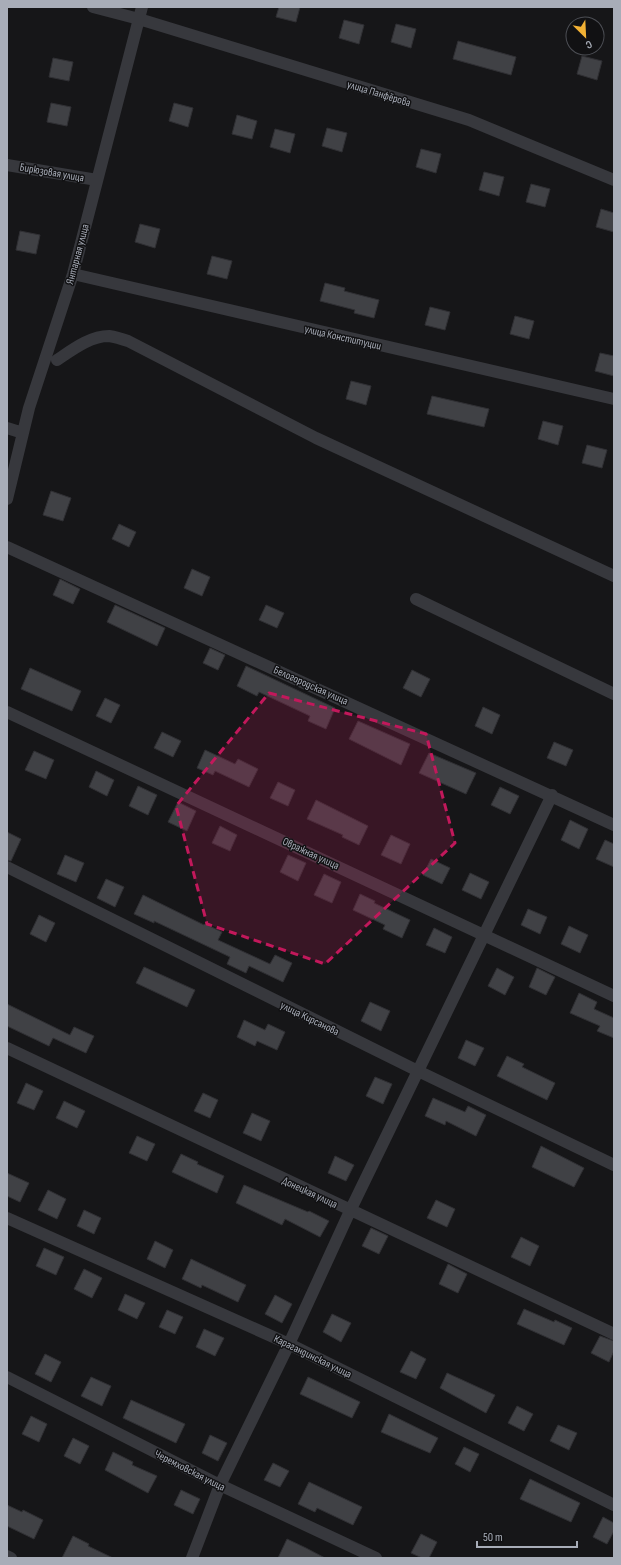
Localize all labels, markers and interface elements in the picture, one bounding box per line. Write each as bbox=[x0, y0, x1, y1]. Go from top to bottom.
north arrow bbox=[565, 16, 605, 56]
text: С bbox=[583, 38, 594, 52]
street label: улица Панфёрова bbox=[345, 78, 412, 109]
street label: Бирюзовая улица bbox=[19, 160, 85, 185]
street label: Янтарная улица bbox=[63, 223, 92, 286]
street label: улица Конституции bbox=[303, 322, 383, 353]
street label: Белогородская улица bbox=[271, 663, 350, 708]
street label: Овражная улица bbox=[280, 835, 341, 872]
street label: улица Кирсанова bbox=[278, 999, 341, 1038]
street label: Донецкая улица bbox=[280, 1174, 339, 1211]
street label: Карагандинская улица bbox=[272, 1332, 354, 1381]
street label: Черемховская улица bbox=[152, 1447, 227, 1494]
scale bar bbox=[477, 1523, 577, 1549]
text: 50 m bbox=[483, 1530, 503, 1545]

